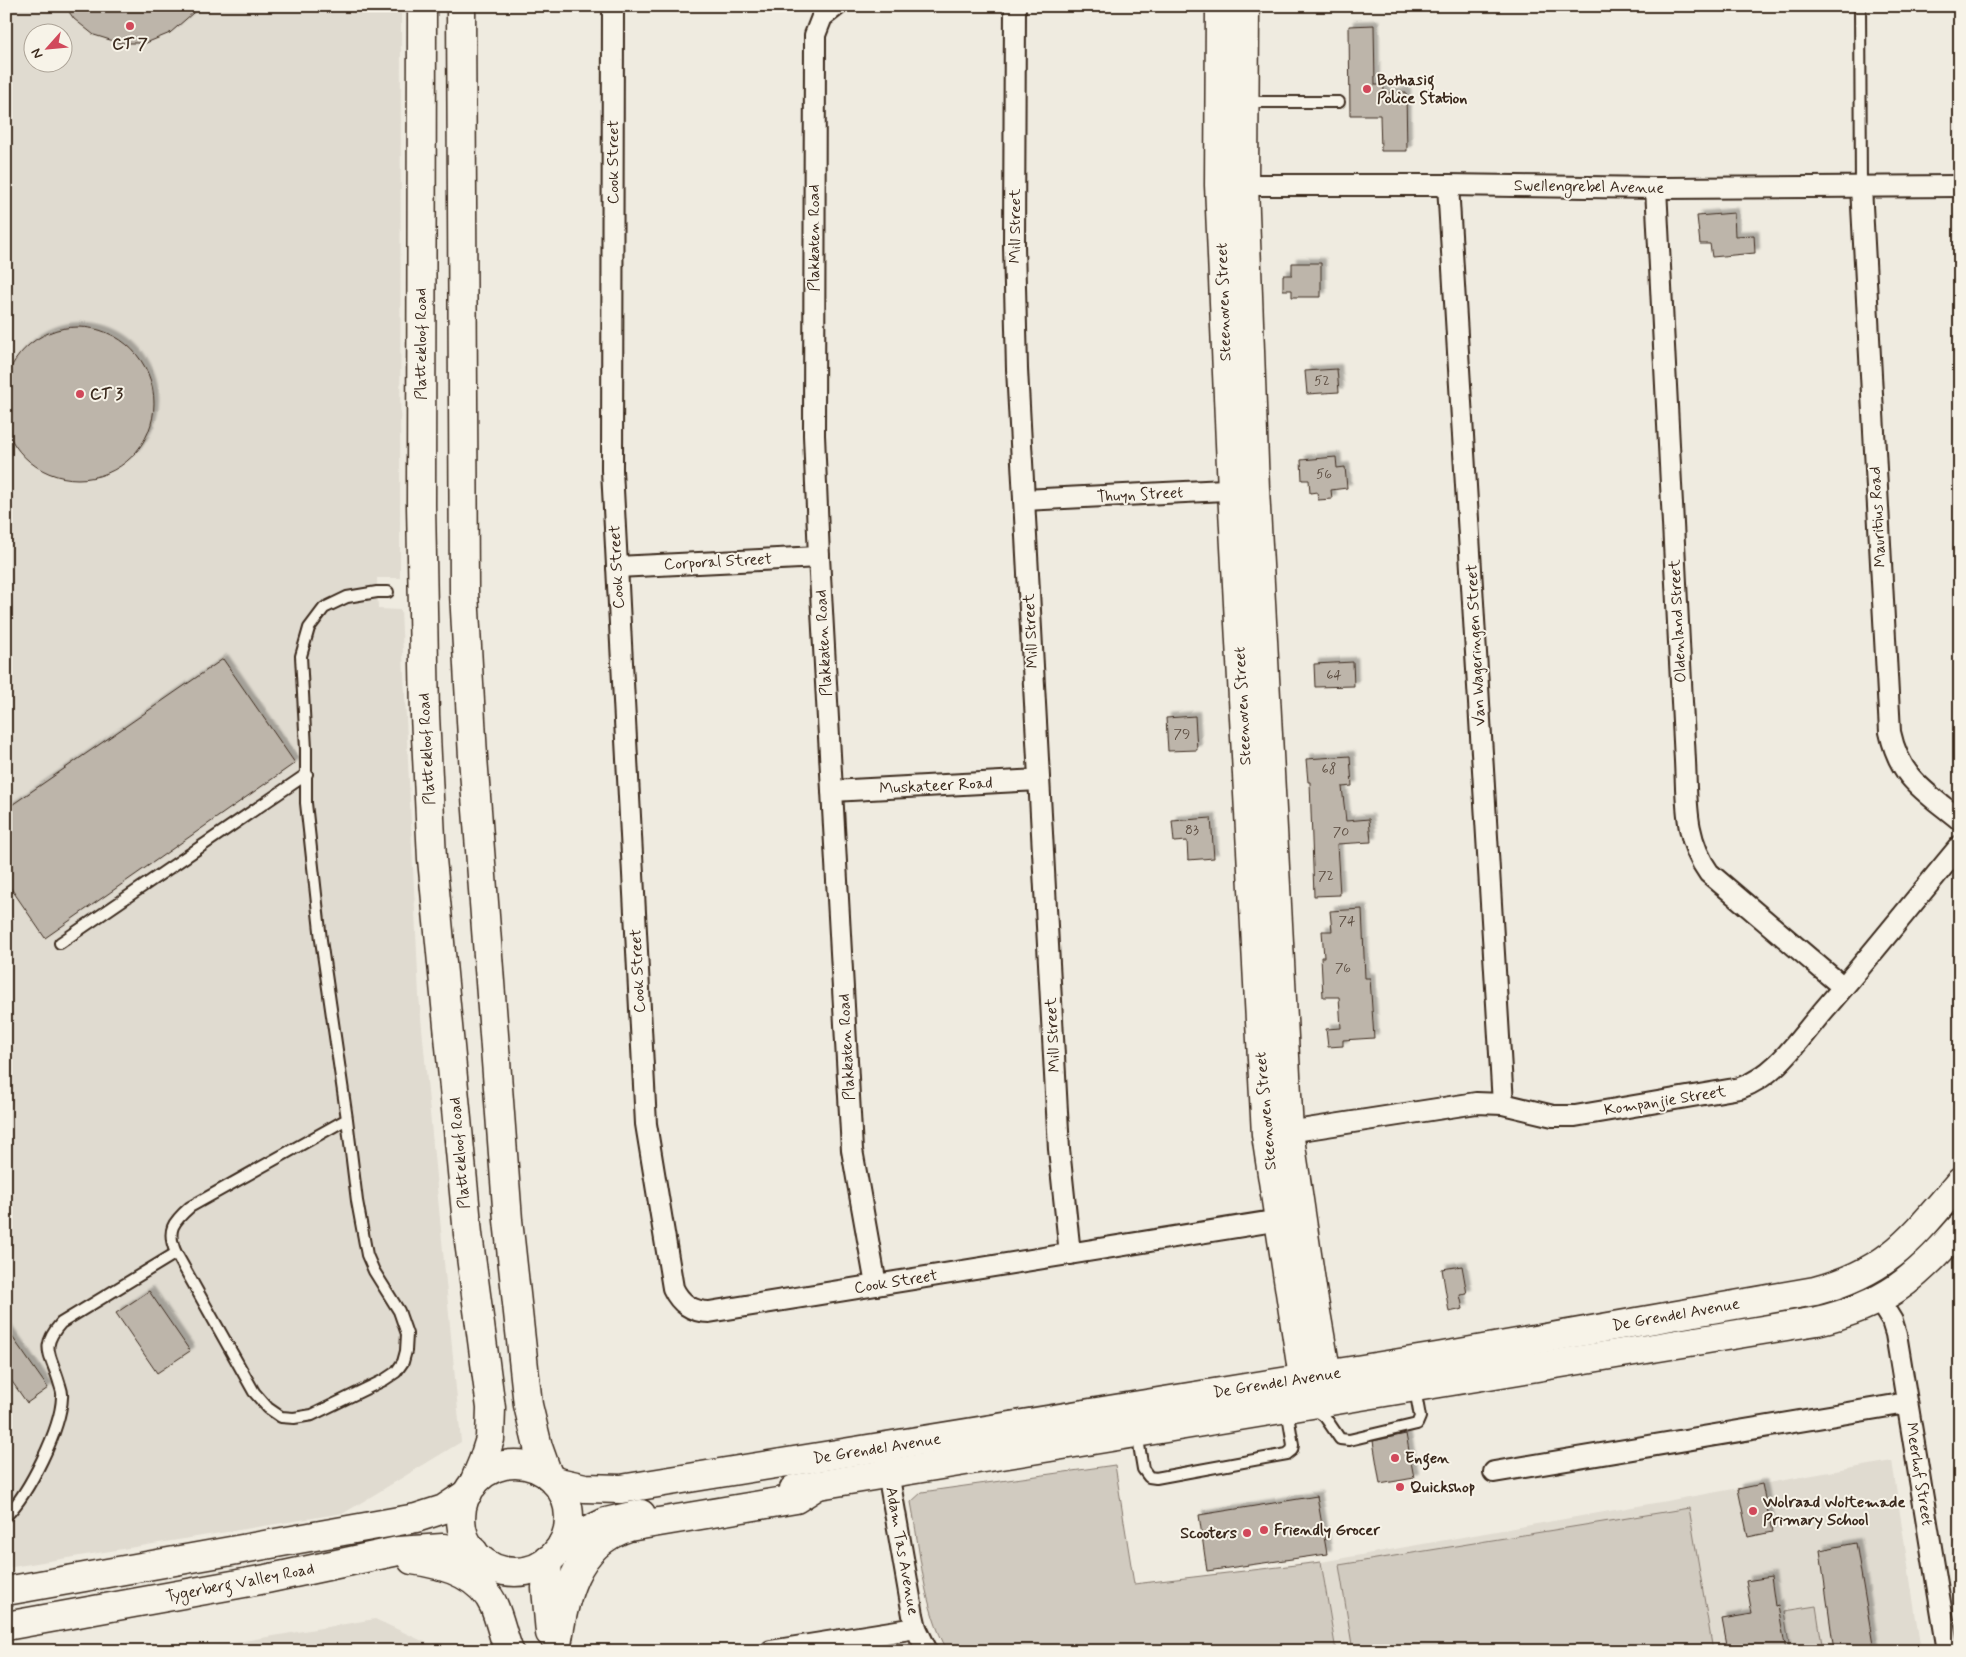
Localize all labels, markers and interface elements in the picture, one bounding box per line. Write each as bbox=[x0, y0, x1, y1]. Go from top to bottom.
marker: CT 7 bbox=[124, 20, 136, 32]
north arrow bbox=[22, 22, 72, 72]
place label: CT 7 bbox=[112, 34, 148, 55]
text: N bbox=[27, 45, 47, 62]
place label: Bothasig Police Station bbox=[1377, 70, 1467, 109]
marker: Bothasig Police Station bbox=[1361, 83, 1373, 95]
street label: Cook Street bbox=[603, 119, 624, 204]
street label: Swellengrebel Avenue bbox=[1514, 175, 1665, 200]
street label: Plakkaten Road bbox=[804, 185, 825, 292]
street label: Mill Street bbox=[1005, 188, 1026, 263]
street label: Steenoven Street bbox=[1211, 242, 1237, 362]
street label: Plattekloof Road bbox=[411, 288, 432, 400]
house number: 52 bbox=[1314, 372, 1330, 390]
place label: CT 3 bbox=[90, 384, 124, 405]
marker: CT 3 bbox=[74, 388, 86, 400]
house number: 56 bbox=[1316, 465, 1332, 483]
street label: Mauritius Road bbox=[1865, 466, 1891, 568]
street label: Thuyn Street bbox=[1096, 482, 1184, 508]
street label: Cook Street bbox=[604, 524, 630, 610]
street label: Corporal Street bbox=[663, 549, 773, 575]
street label: Oldenland Street bbox=[1664, 558, 1692, 683]
street label: Van Wageringen Street bbox=[1461, 563, 1491, 727]
street label: Plakkaten Road bbox=[811, 589, 837, 697]
street label: Mill Street bbox=[1019, 592, 1043, 669]
street label: Steenoven Street bbox=[1229, 646, 1257, 766]
house number: 64 bbox=[1326, 666, 1342, 684]
street label: Plattekloof Road bbox=[414, 692, 440, 806]
house number: 79 bbox=[1174, 725, 1190, 743]
house number: 68 bbox=[1322, 760, 1336, 778]
street label: Muskateer Road bbox=[879, 773, 993, 799]
house number: 83 bbox=[1185, 821, 1199, 839]
house number: 70 bbox=[1333, 823, 1349, 841]
house number: 72 bbox=[1318, 867, 1334, 885]
house number: 74 bbox=[1339, 912, 1356, 930]
street label: Cook Street bbox=[625, 928, 651, 1014]
house number: 76 bbox=[1335, 959, 1351, 977]
street label: Plakkaten Road bbox=[834, 993, 860, 1101]
street label: Mill Street bbox=[1041, 996, 1065, 1073]
street label: Steenoven Street bbox=[1250, 1051, 1282, 1171]
street label: Kompanjie Street bbox=[1603, 1081, 1728, 1121]
street label: Plattekloof Road bbox=[445, 1096, 475, 1210]
street label: Cook Street bbox=[853, 1265, 940, 1299]
street label: De Grendel Avenue bbox=[1611, 1293, 1741, 1337]
street label: De Grendel Avenue bbox=[1212, 1363, 1342, 1403]
street label: Meerhof Street bbox=[1900, 1421, 1938, 1527]
street label: De Grendel Avenue bbox=[812, 1429, 942, 1469]
place label: Engen bbox=[1405, 1448, 1450, 1471]
marker: Engen bbox=[1389, 1452, 1401, 1464]
place label: Quickshop bbox=[1410, 1477, 1475, 1498]
marker: Quickshop bbox=[1394, 1481, 1406, 1493]
street label: Adam Tas Avenue bbox=[880, 1485, 924, 1617]
place label: Wolraad Woltemade Primary School bbox=[1762, 1492, 1905, 1531]
marker: Wolraad Woltemade Primary School bbox=[1747, 1505, 1759, 1517]
place label: Friendly Grocer bbox=[1274, 1520, 1380, 1541]
place label: Scooters bbox=[1180, 1523, 1237, 1544]
marker: Friendly Grocer bbox=[1258, 1524, 1270, 1536]
marker: Scooters bbox=[1241, 1527, 1253, 1539]
street label: Tygerberg Valley Road bbox=[164, 1558, 316, 1609]

